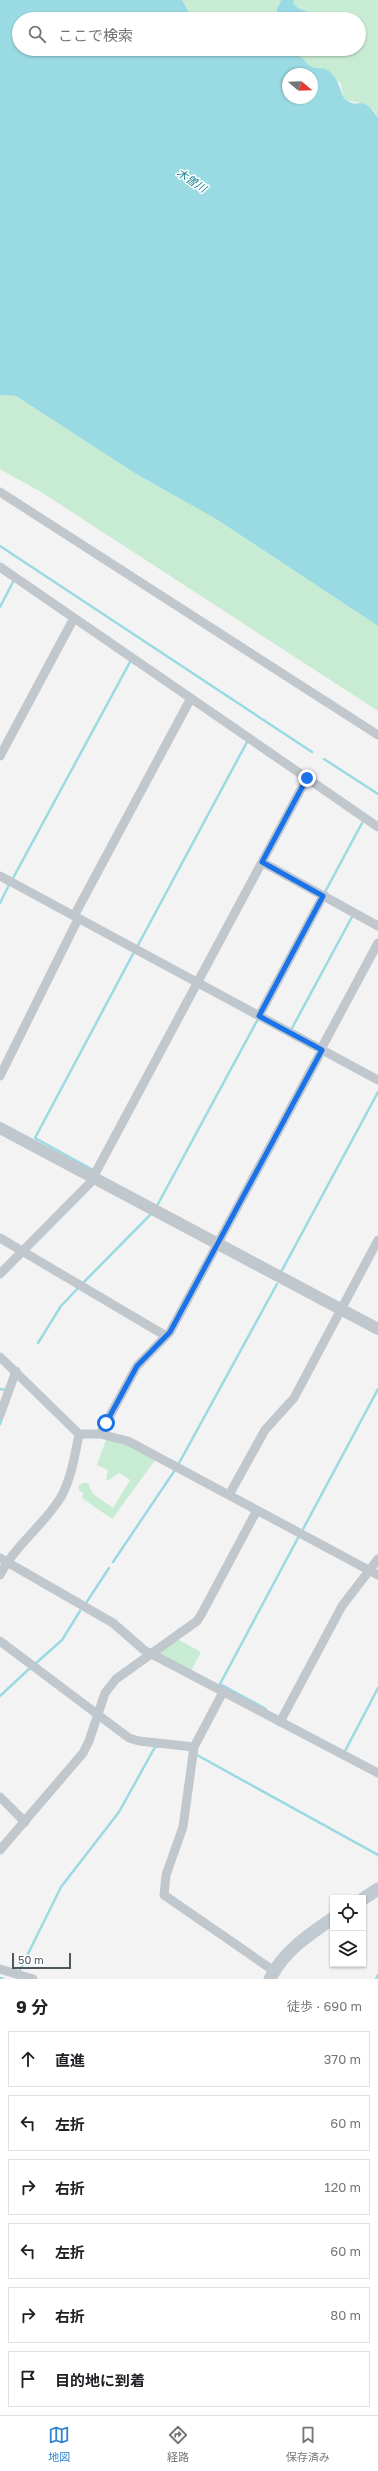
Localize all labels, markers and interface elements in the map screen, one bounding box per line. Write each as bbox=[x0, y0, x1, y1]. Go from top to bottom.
search box bbox=[12, 12, 366, 56]
icon: search bbox=[26, 23, 48, 45]
text: ここで検索 bbox=[58, 26, 133, 44]
north arrow bbox=[282, 68, 318, 104]
water label: 木曽川 bbox=[175, 165, 210, 195]
route end bbox=[298, 769, 316, 787]
route start bbox=[97, 1414, 115, 1432]
map controls bbox=[330, 1895, 366, 1967]
button: locate bbox=[330, 1895, 366, 1931]
button: layers bbox=[330, 1931, 366, 1967]
scale bar bbox=[12, 1951, 71, 1970]
text: 50 m bbox=[18, 1953, 44, 1966]
text: 9 分 bbox=[16, 1996, 48, 2017]
text: 徒歩 · 690 m bbox=[287, 1998, 362, 2014]
icon: ahead bbox=[17, 2048, 39, 2070]
text: 直進 bbox=[55, 2051, 85, 2069]
text: 370 m bbox=[324, 2051, 361, 2067]
icon: left bbox=[17, 2112, 39, 2134]
text: 左折 bbox=[55, 2115, 85, 2133]
text: 60 m bbox=[330, 2115, 361, 2131]
icon: right bbox=[17, 2176, 39, 2198]
text: 右折 bbox=[55, 2179, 85, 2197]
text: 120 m bbox=[324, 2179, 361, 2195]
icon: left bbox=[17, 2240, 39, 2262]
text: 左折 bbox=[55, 2243, 85, 2261]
text: 60 m bbox=[330, 2243, 361, 2259]
icon: right bbox=[17, 2304, 39, 2326]
text: 右折 bbox=[55, 2307, 85, 2325]
text: 80 m bbox=[330, 2307, 361, 2323]
icon: arrive bbox=[17, 2368, 39, 2390]
text: 目的地に到着 bbox=[55, 2371, 145, 2389]
tab: 地図 bbox=[48, 2424, 70, 2464]
tab: 経路 bbox=[167, 2424, 189, 2464]
tab: 保存済み bbox=[286, 2424, 330, 2464]

